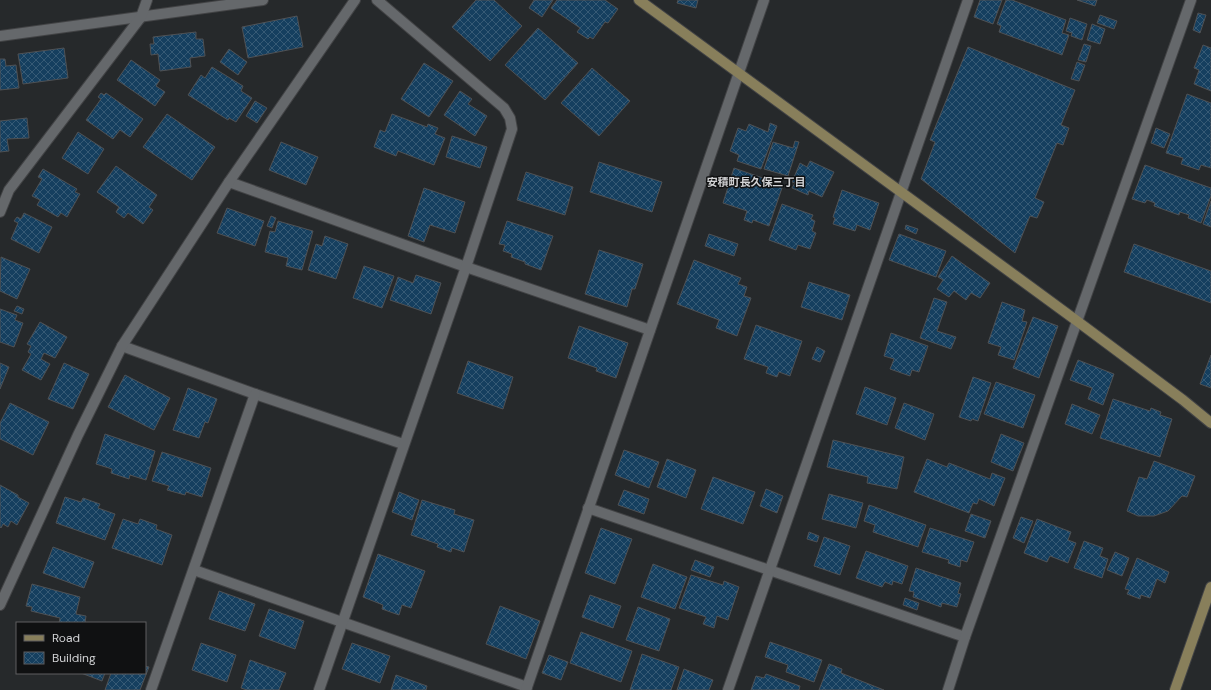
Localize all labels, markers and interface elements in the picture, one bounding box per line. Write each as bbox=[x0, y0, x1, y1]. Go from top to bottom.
district label: 安積町長久保三丁目 bbox=[707, 175, 806, 189]
legend bbox=[16, 622, 146, 674]
text: Road bbox=[52, 630, 80, 646]
text: Building bbox=[52, 650, 96, 666]

